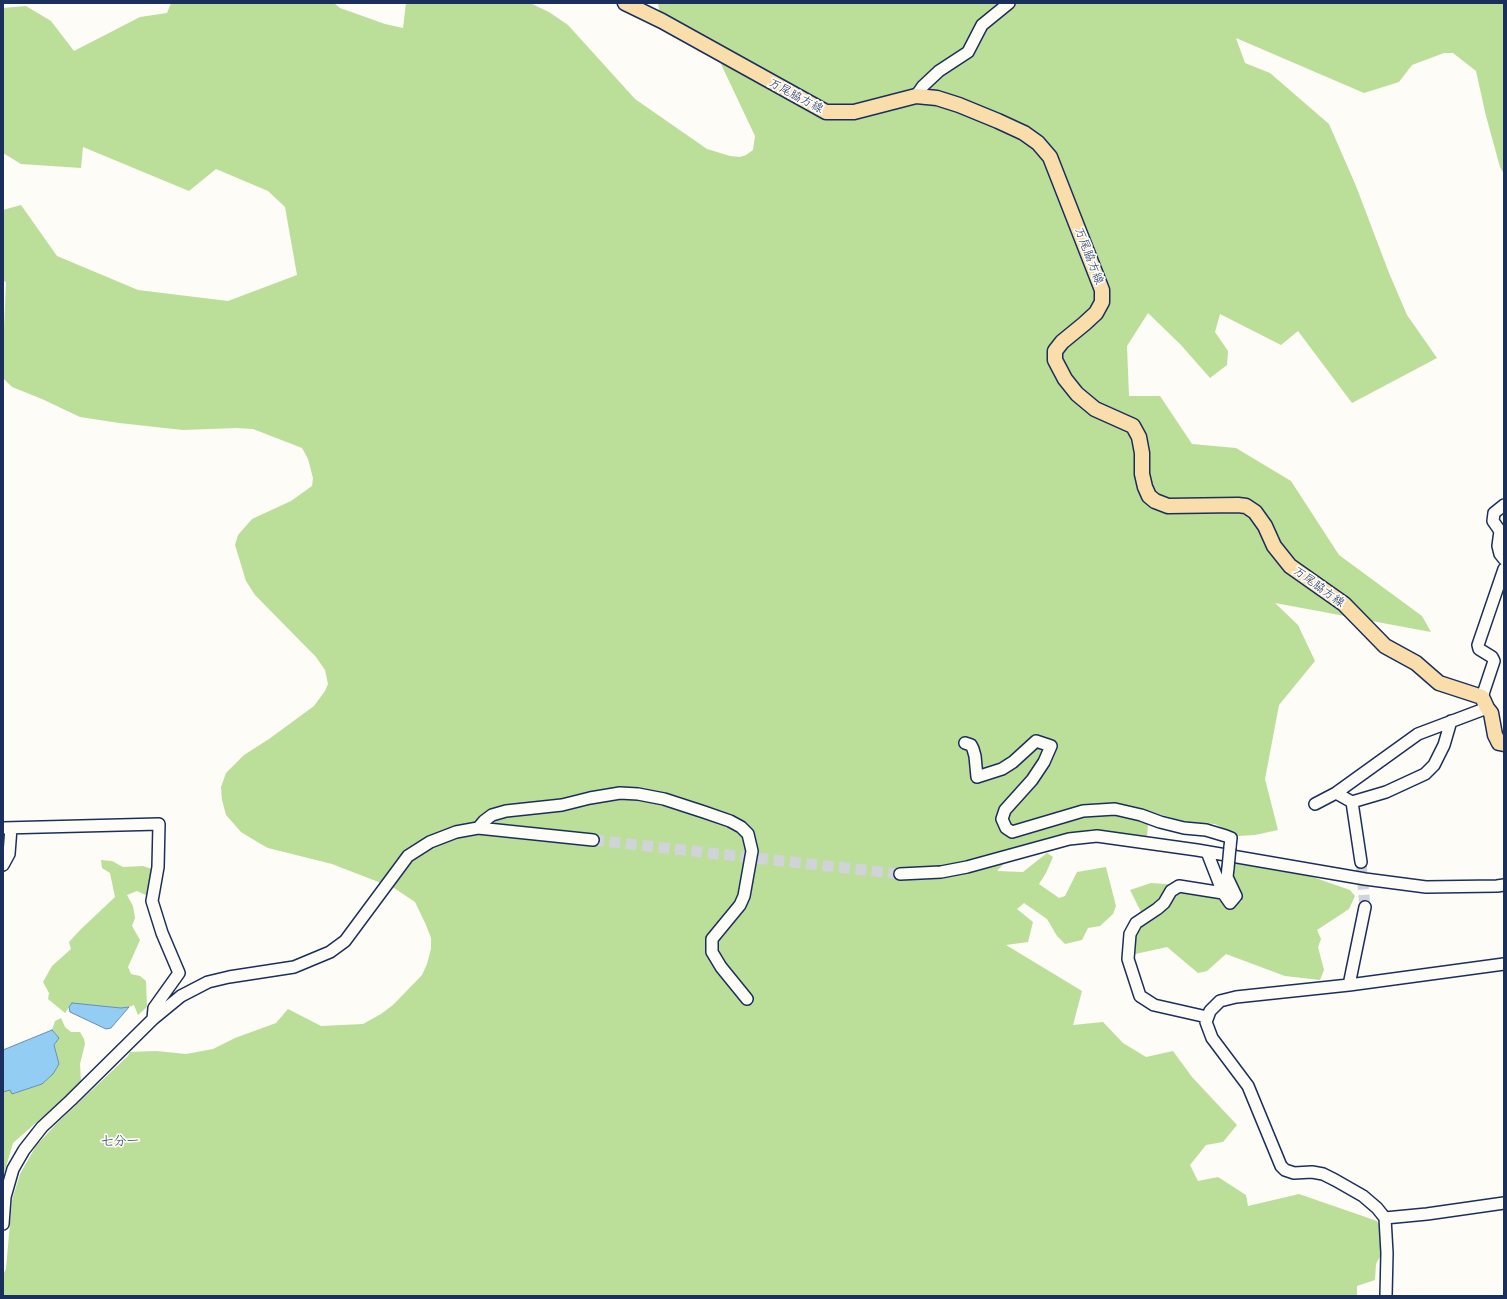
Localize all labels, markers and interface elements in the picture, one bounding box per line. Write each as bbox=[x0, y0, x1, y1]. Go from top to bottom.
street label: 万尾脇方線 bbox=[766, 76, 826, 116]
street label: 万尾脇方線 bbox=[1072, 225, 1106, 287]
street label: 万尾脇方線 bbox=[1290, 564, 1348, 610]
district label: 七分一 bbox=[101, 1133, 139, 1149]

